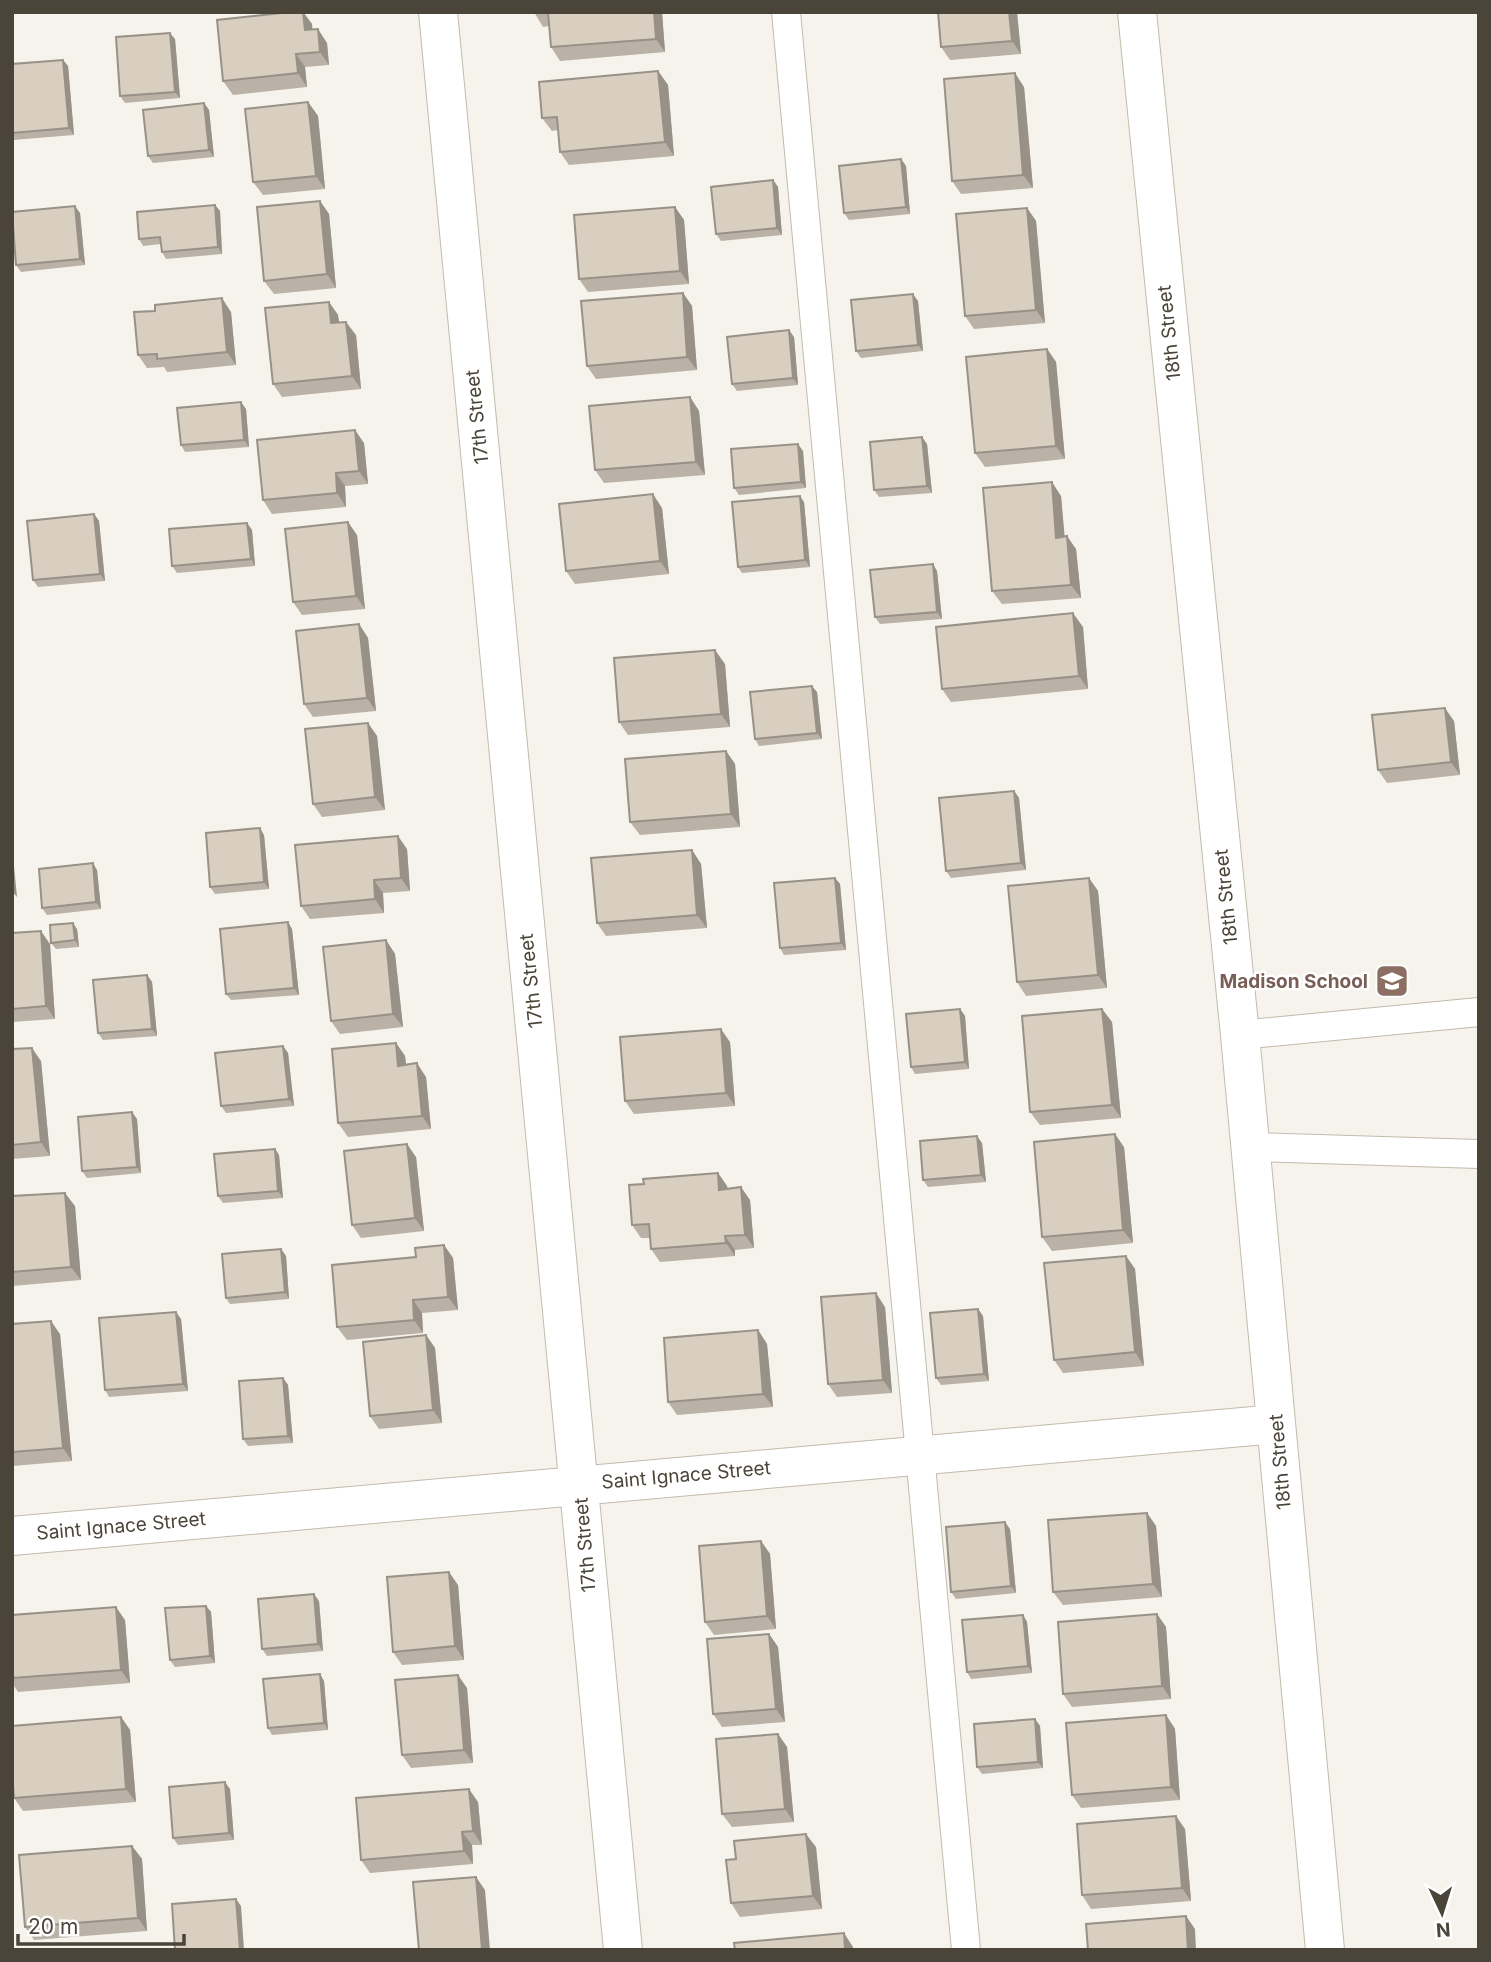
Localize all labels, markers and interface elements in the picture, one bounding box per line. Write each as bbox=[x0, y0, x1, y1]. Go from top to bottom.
street label: 18th Street bbox=[1153, 284, 1185, 382]
street label: 17th Street bbox=[461, 369, 493, 465]
street label: 18th Street bbox=[1210, 848, 1242, 946]
street label: 17th Street bbox=[515, 933, 547, 1029]
school or university icon: Madison School bbox=[1373, 962, 1411, 1000]
place label: Madison School bbox=[1220, 970, 1368, 993]
street label: 18th Street bbox=[1264, 1413, 1296, 1511]
street label: Saint Ignace Street bbox=[600, 1456, 772, 1494]
street label: 17th Street bbox=[569, 1497, 601, 1593]
street label: Saint Ignace Street bbox=[35, 1507, 207, 1545]
north arrow bbox=[1407, 1878, 1477, 1948]
scale bar bbox=[18, 1902, 184, 1946]
text: 20 m bbox=[28, 1914, 78, 1939]
text: N bbox=[1435, 1917, 1451, 1941]

